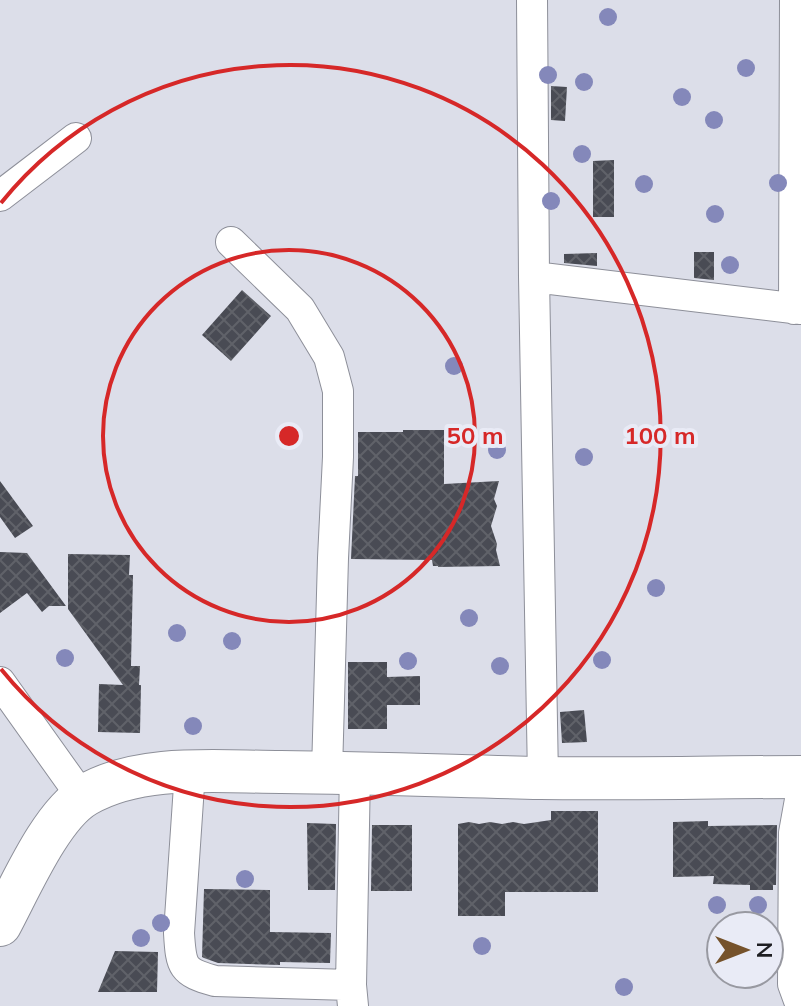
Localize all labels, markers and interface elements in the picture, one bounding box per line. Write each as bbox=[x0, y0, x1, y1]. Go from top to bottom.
text: 50 m bbox=[447, 420, 503, 450]
text: 100 m bbox=[624, 420, 696, 450]
centre of rings bbox=[275, 422, 303, 450]
north arrow bbox=[705, 910, 785, 990]
text: N bbox=[751, 942, 779, 958]

